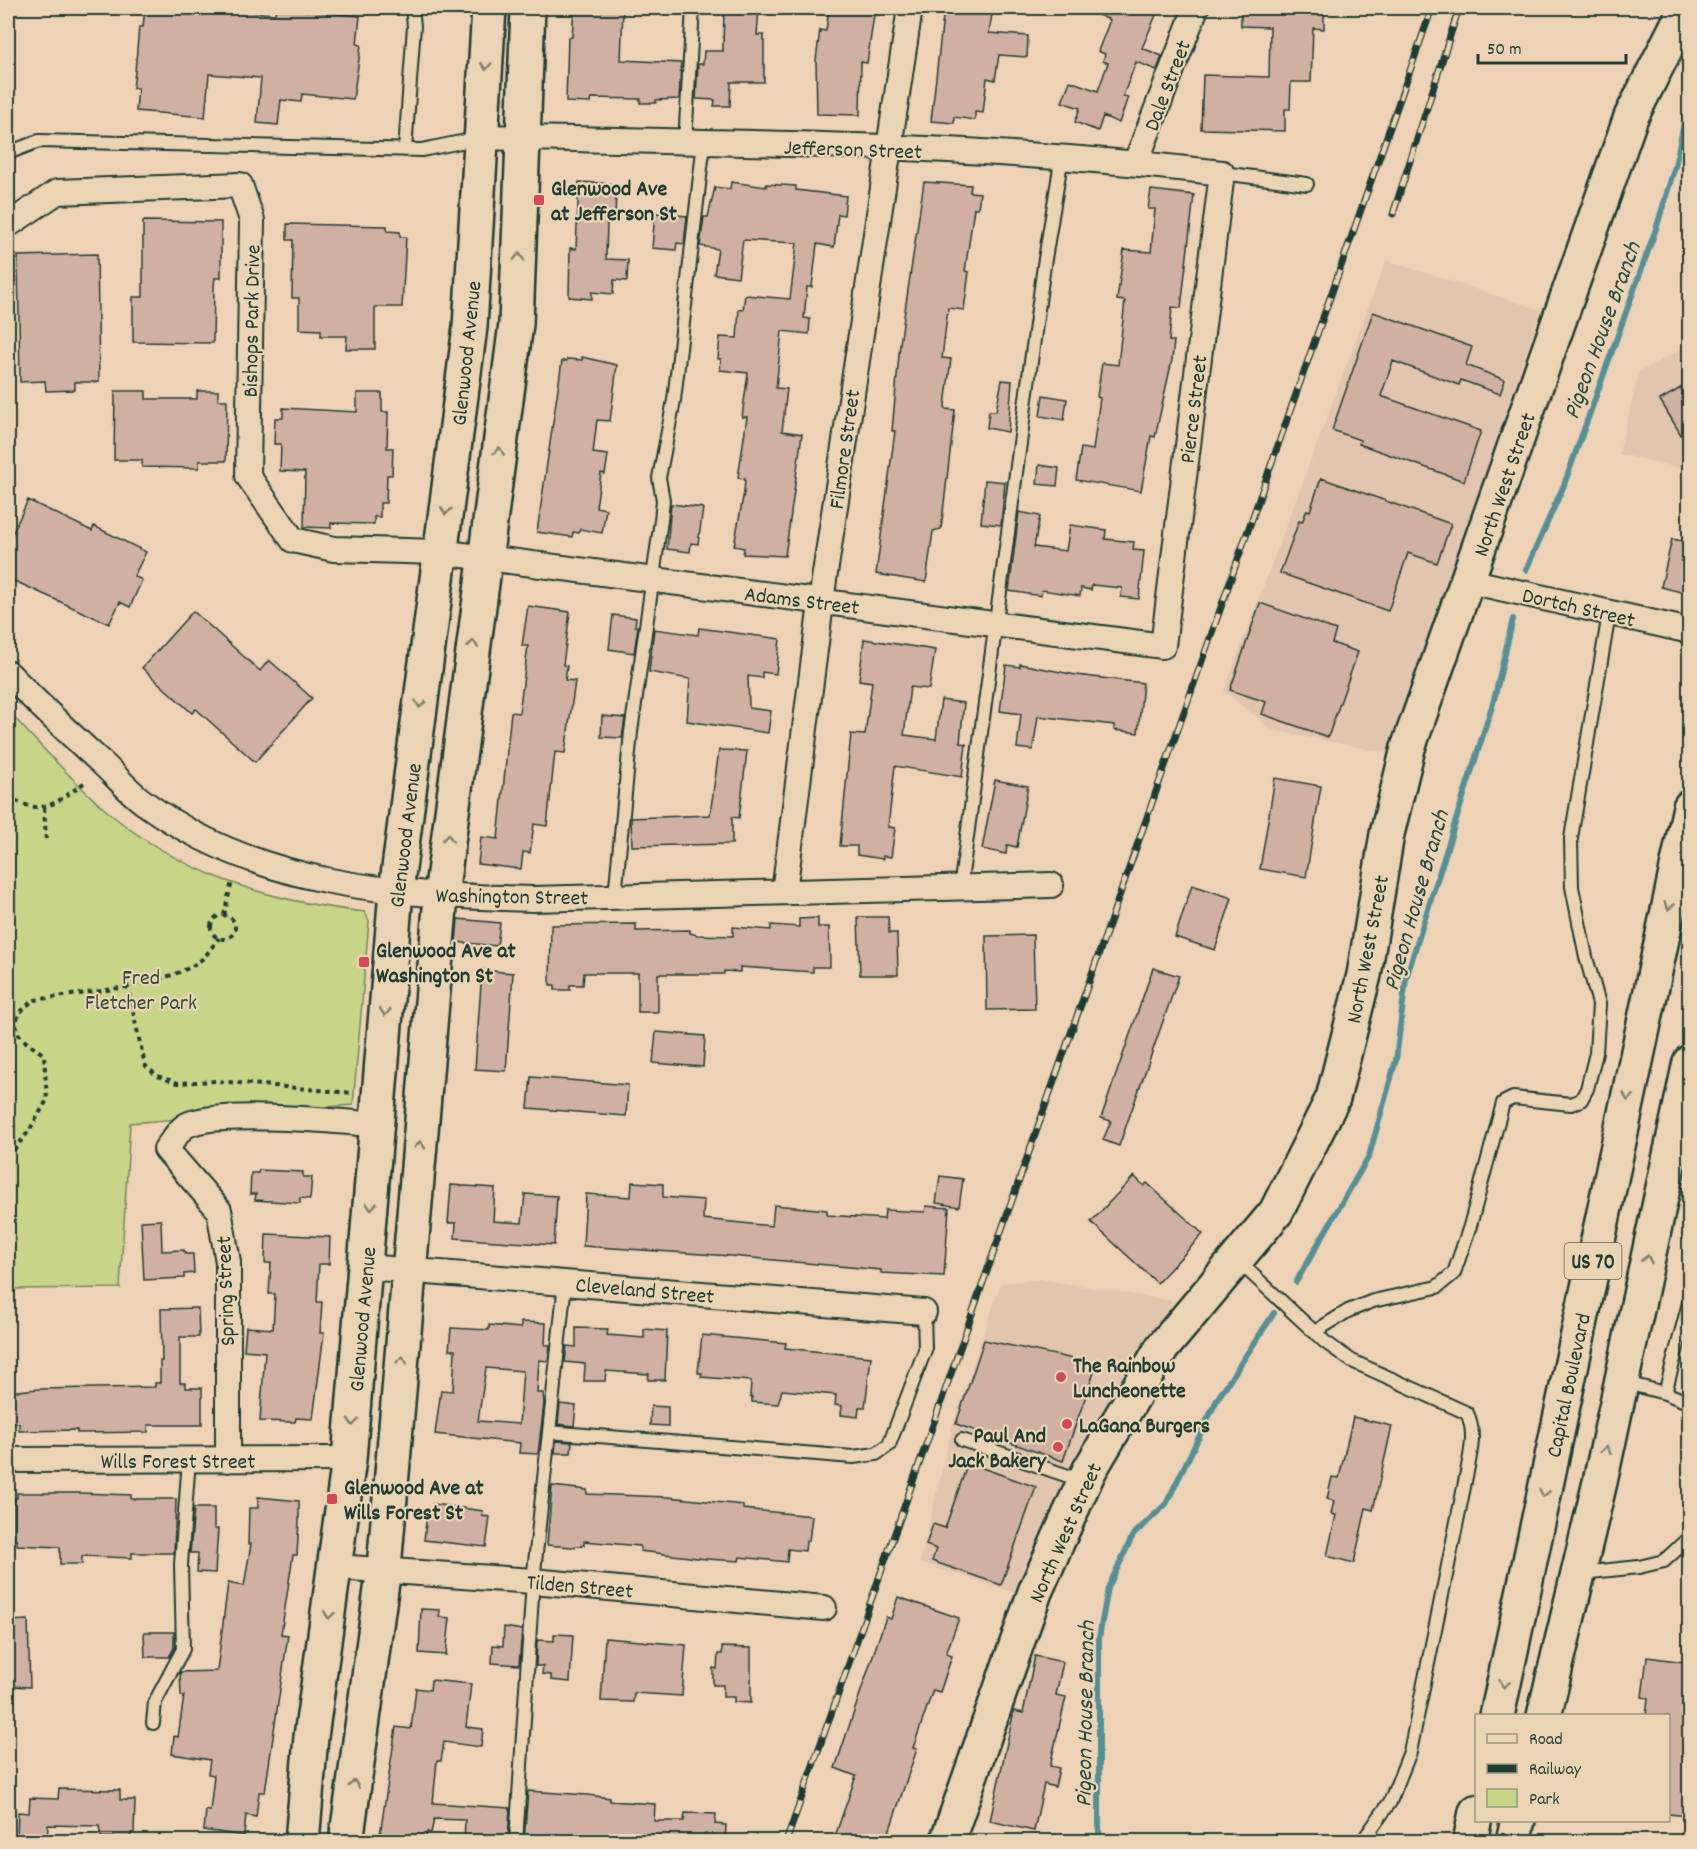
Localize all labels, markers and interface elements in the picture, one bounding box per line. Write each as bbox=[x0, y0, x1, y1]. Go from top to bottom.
scale bar bbox=[1478, 27, 1626, 65]
street label: Dale Street bbox=[1138, 36, 1201, 136]
text: 50 m bbox=[1487, 38, 1522, 63]
one-way arrow bbox=[480, 61, 493, 70]
street label: Jefferson Street bbox=[783, 134, 922, 169]
place label: Glenwood Ave at Jefferson St bbox=[551, 175, 678, 231]
marker: Glenwood Ave at Jefferson St bbox=[532, 193, 546, 207]
water label: Pigeon House Branch bbox=[1556, 237, 1652, 424]
street label: Bishops Park Drive bbox=[237, 244, 270, 398]
one-way arrow bbox=[513, 253, 526, 262]
street label: Glenwood Avenue bbox=[445, 279, 492, 427]
street label: Pierce Street bbox=[1173, 353, 1217, 465]
street label: Filmore Street bbox=[823, 388, 870, 511]
street label: North West Street bbox=[1467, 409, 1545, 561]
one-way arrow bbox=[492, 446, 505, 456]
one-way arrow bbox=[440, 506, 452, 515]
street label: Adams Street bbox=[742, 580, 861, 625]
street label: Dortch Street bbox=[1519, 581, 1638, 637]
one-way arrow bbox=[467, 640, 479, 649]
one-way arrow bbox=[415, 700, 427, 709]
street label: Glenwood Avenue bbox=[383, 761, 432, 910]
water label: Pigeon House Branch bbox=[1376, 806, 1460, 995]
one-way arrow bbox=[442, 833, 454, 842]
street label: North West Street bbox=[1340, 873, 1399, 1026]
street label: Washington Street bbox=[435, 882, 589, 915]
one-way arrow bbox=[1663, 901, 1676, 911]
place label: Glenwood Ave at Washington St bbox=[376, 937, 517, 993]
marker: Glenwood Ave at Washington St bbox=[357, 955, 371, 969]
park label: Fred Fletcher Park bbox=[85, 964, 197, 1020]
one-way arrow bbox=[379, 1007, 392, 1016]
one-way arrow bbox=[1622, 1091, 1635, 1101]
one-way arrow bbox=[413, 1141, 426, 1150]
one-way arrow bbox=[364, 1202, 377, 1211]
street label: Spring Street bbox=[210, 1235, 245, 1347]
road number: US 70 bbox=[1564, 1243, 1622, 1279]
street label: Glenwood Avenue bbox=[343, 1245, 386, 1393]
one-way arrow bbox=[1640, 1255, 1653, 1265]
street label: Cleveland Street bbox=[574, 1271, 715, 1314]
street label: Capital Boulevard bbox=[1540, 1311, 1601, 1461]
place label: The Rainbow Luncheonette bbox=[1073, 1352, 1186, 1408]
one-way arrow bbox=[395, 1356, 408, 1365]
marker: The Rainbow Luncheonette bbox=[1054, 1370, 1068, 1384]
place label: LaGana Burgers bbox=[1079, 1412, 1210, 1443]
one-way arrow bbox=[347, 1417, 360, 1426]
marker: LaGana Burgers bbox=[1060, 1417, 1074, 1431]
place label: Paul And Jack Bakery bbox=[948, 1422, 1047, 1478]
marker: Paul And Jack Bakery bbox=[1051, 1440, 1065, 1454]
one-way arrow bbox=[1599, 1445, 1612, 1455]
street label: Wills Forest Street bbox=[101, 1448, 255, 1479]
street label: North West Street bbox=[1022, 1458, 1112, 1608]
place label: Glenwood Ave at Wills Forest St bbox=[344, 1474, 485, 1530]
one-way arrow bbox=[1539, 1488, 1552, 1498]
marker: Glenwood Ave at Wills Forest St bbox=[325, 1492, 339, 1506]
street label: Tilden Street bbox=[525, 1568, 634, 1609]
one-way arrow bbox=[323, 1610, 336, 1620]
water label: Pigeon House Branch bbox=[1068, 1620, 1106, 1808]
one-way arrow bbox=[1498, 1678, 1511, 1688]
legend bbox=[1475, 1714, 1670, 1822]
text: Road bbox=[1529, 1728, 1563, 1753]
text: Railway bbox=[1529, 1758, 1582, 1783]
one-way arrow bbox=[347, 1779, 359, 1788]
text: Park bbox=[1529, 1788, 1560, 1813]

